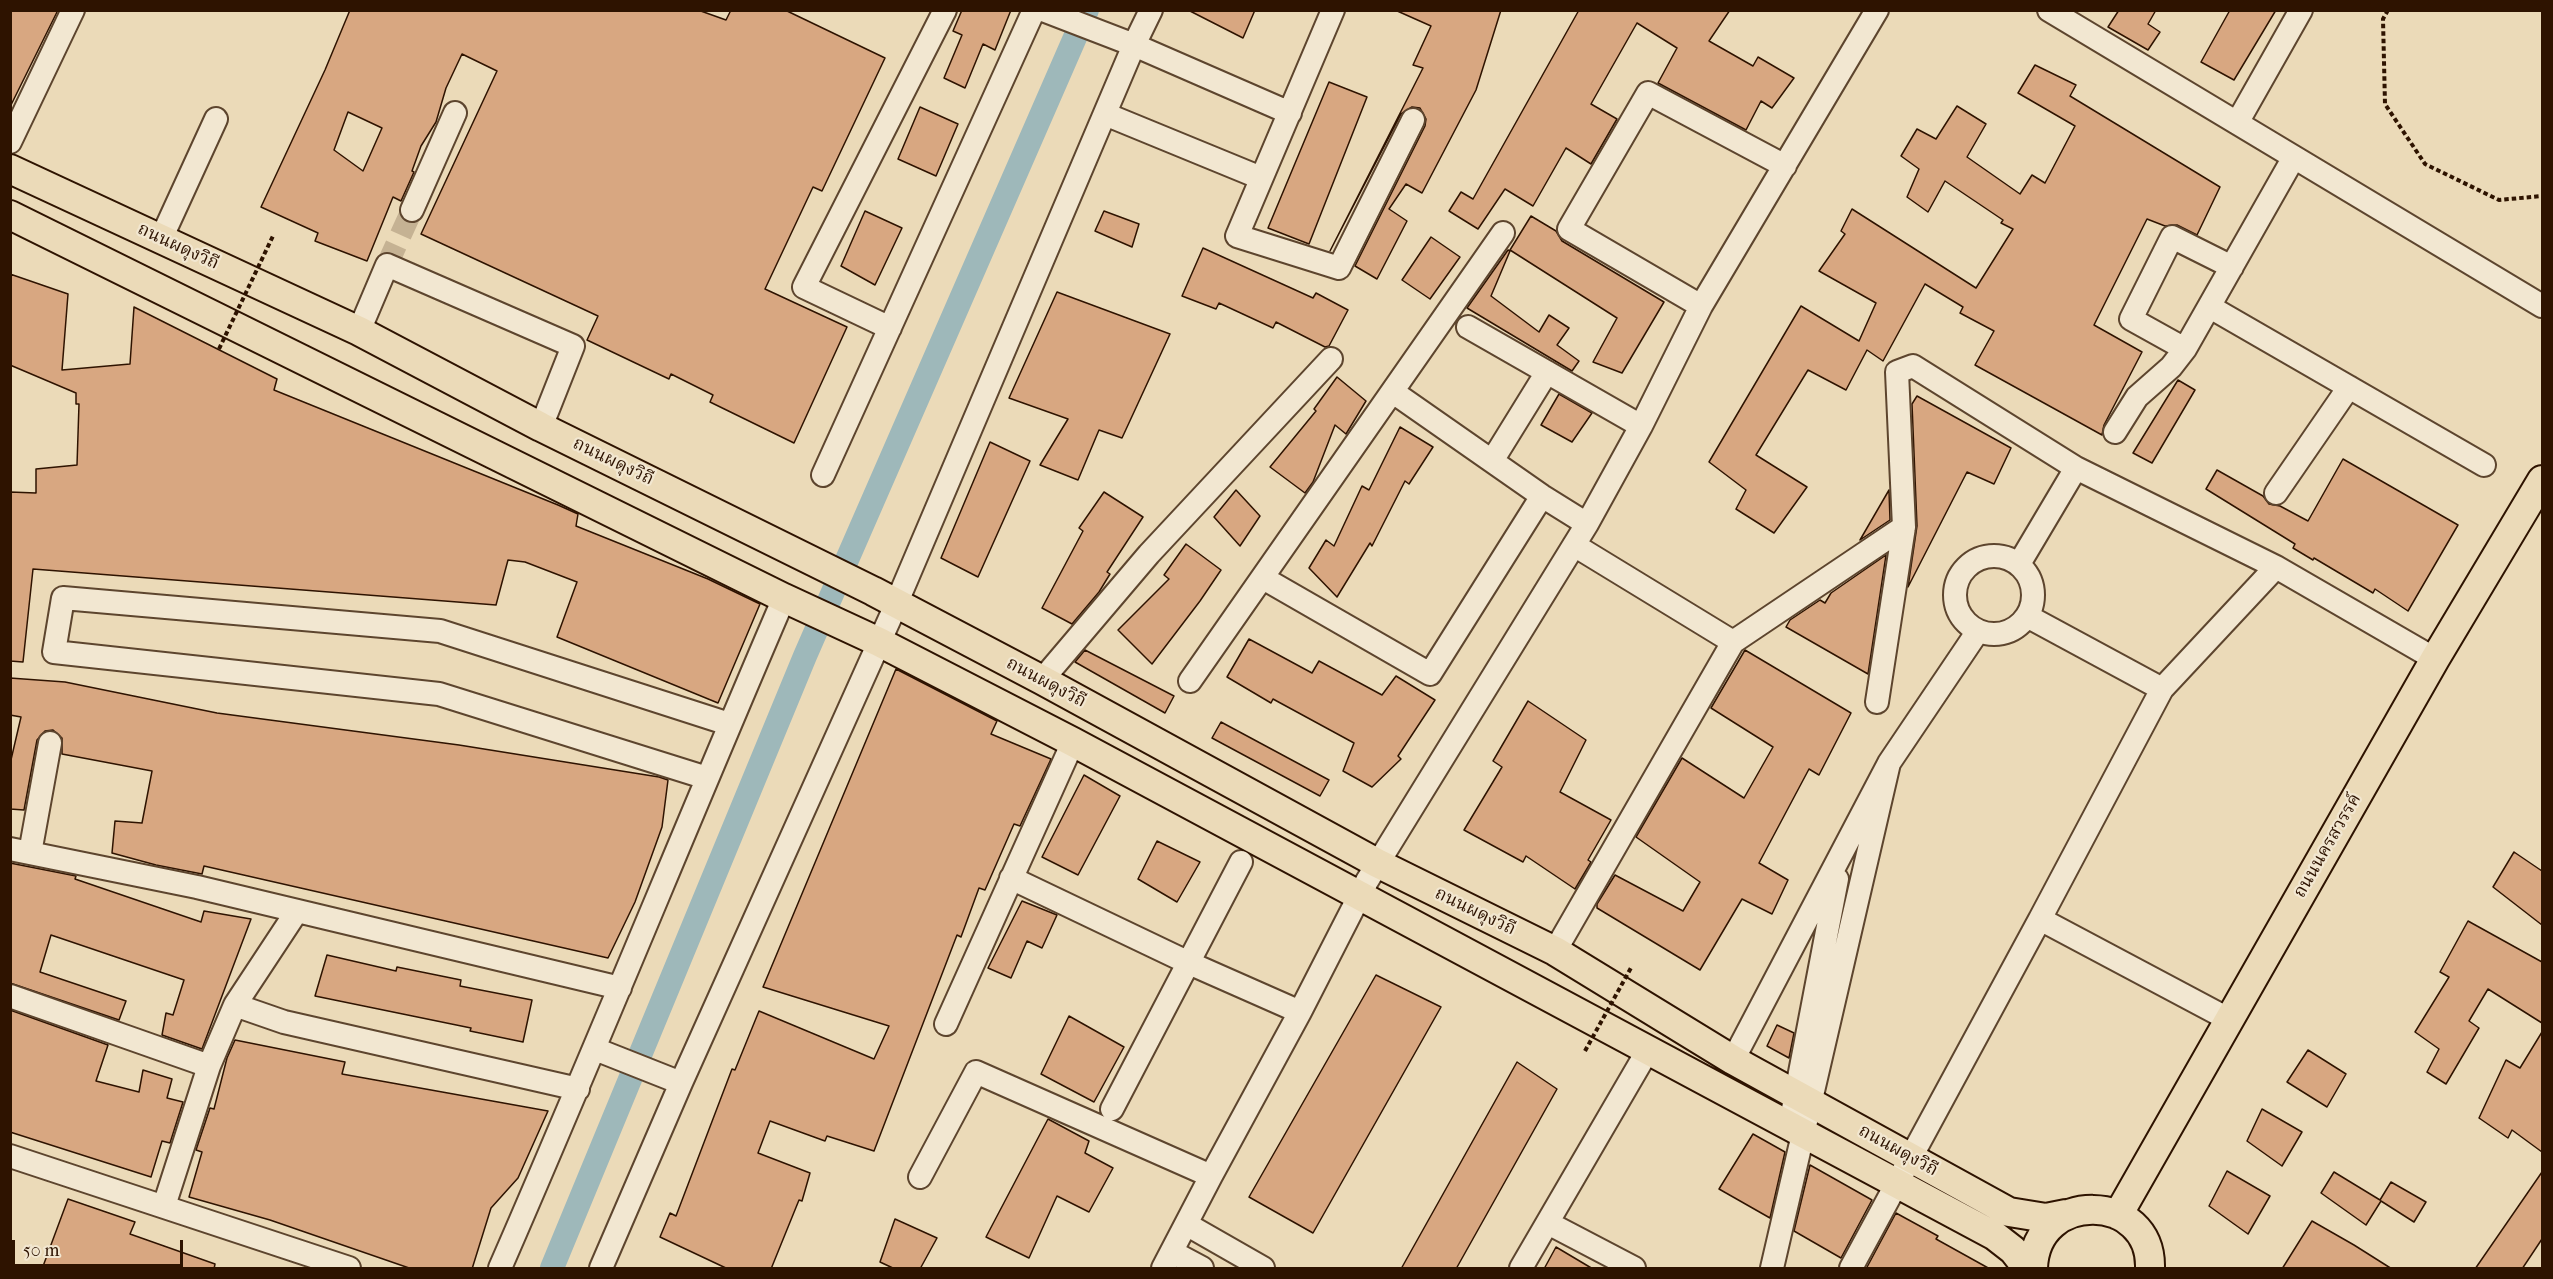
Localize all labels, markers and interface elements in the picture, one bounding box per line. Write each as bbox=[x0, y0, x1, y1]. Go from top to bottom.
street label: ถนนผดุงวิถี bbox=[134, 219, 222, 275]
street label: ถนนผดุงวิถี bbox=[569, 433, 657, 491]
street label: ถนนผดุงวิถี bbox=[1002, 653, 1090, 713]
street label: ถนนนครสวรรค์ bbox=[2289, 790, 2367, 902]
street label: ถนนผดุงวิถี bbox=[1431, 883, 1519, 941]
street label: ถนนผดุงวิถี bbox=[1855, 1120, 1941, 1182]
scale bar bbox=[15, 1228, 186, 1266]
text: 50 m bbox=[23, 1240, 59, 1261]

